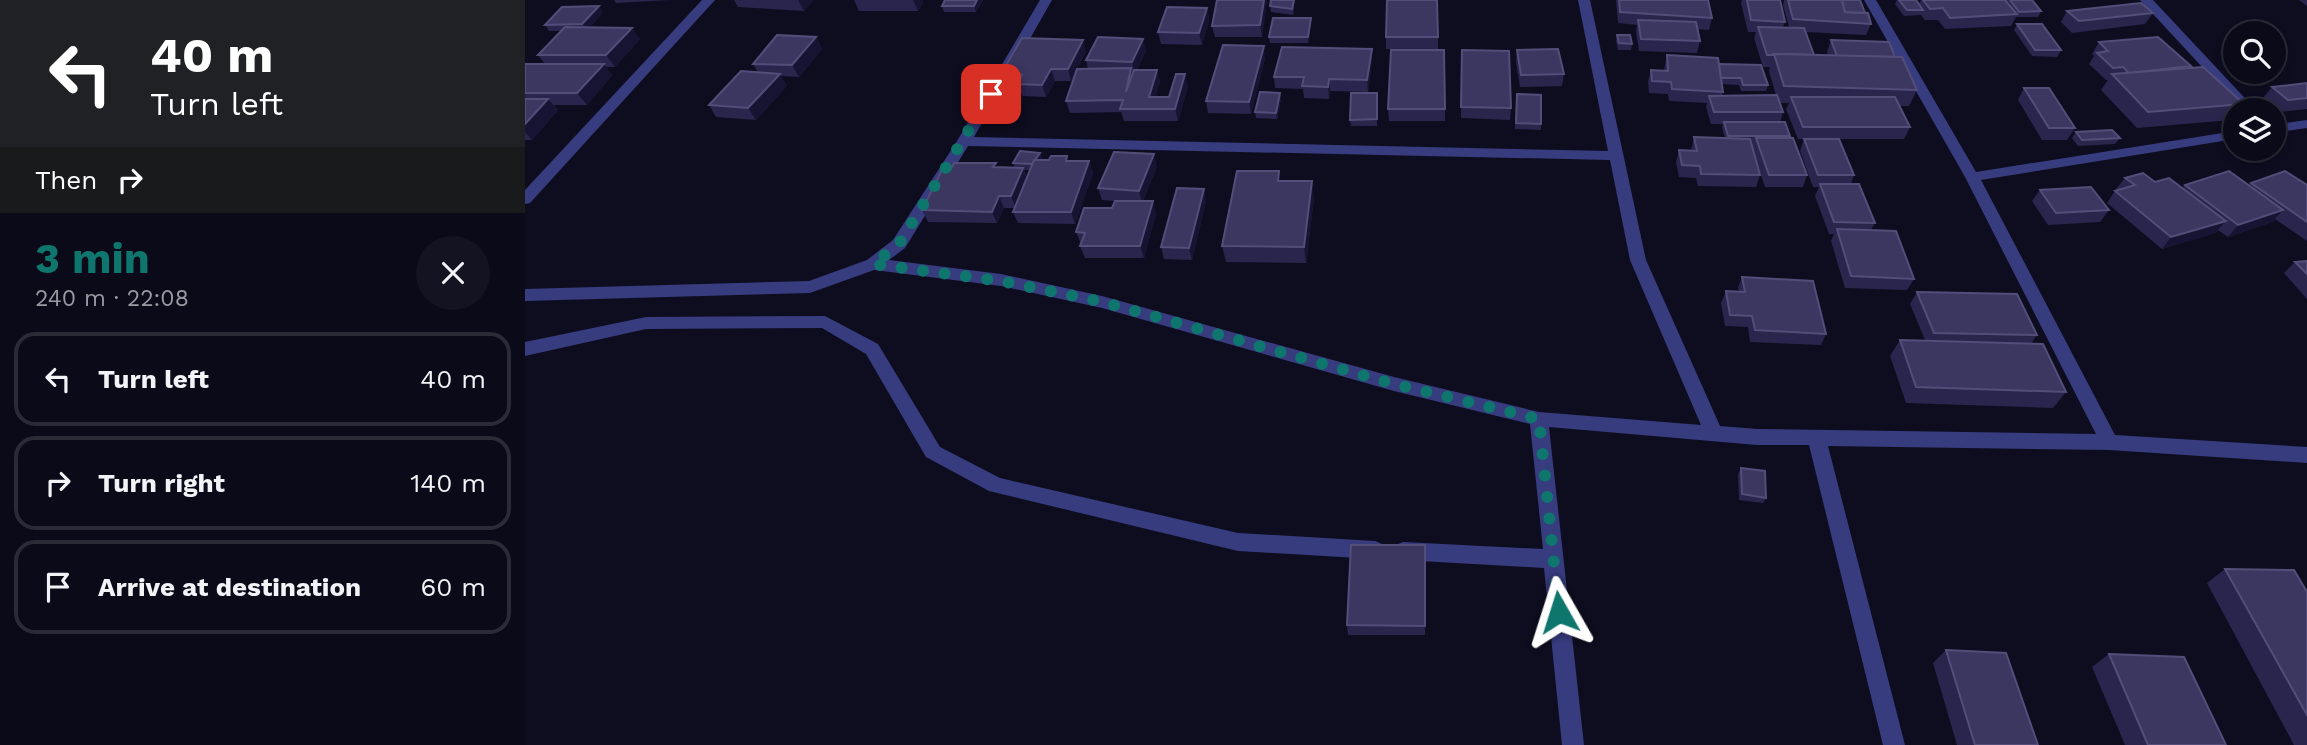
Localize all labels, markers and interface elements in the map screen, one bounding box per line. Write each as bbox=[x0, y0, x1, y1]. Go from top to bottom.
map controls bbox=[2223, 21, 2286, 161]
button: search bbox=[2223, 21, 2286, 84]
text: 40 m bbox=[150, 26, 273, 84]
icon: left bbox=[35, 28, 126, 119]
pin bbox=[961, 64, 1021, 124]
icon: arrive bbox=[972, 75, 1010, 113]
text: Turn left bbox=[150, 85, 283, 123]
button: layers bbox=[2223, 98, 2286, 161]
icon: right bbox=[111, 161, 149, 199]
text: Then bbox=[35, 165, 97, 195]
text: 3 min bbox=[35, 234, 150, 283]
button: close bbox=[416, 236, 490, 310]
text: 240 m · 22:08 bbox=[35, 285, 189, 312]
icon: left bbox=[39, 360, 77, 398]
text: Turn left bbox=[98, 364, 209, 394]
text: 40 m bbox=[420, 364, 486, 394]
icon: right bbox=[39, 464, 77, 502]
text: Turn right bbox=[98, 468, 225, 498]
text: 140 m bbox=[410, 468, 486, 498]
icon: arrive bbox=[39, 568, 77, 606]
text: Arrive at destination bbox=[98, 572, 361, 602]
text: 60 m bbox=[420, 572, 486, 602]
position arrow bbox=[1522, 575, 1596, 649]

